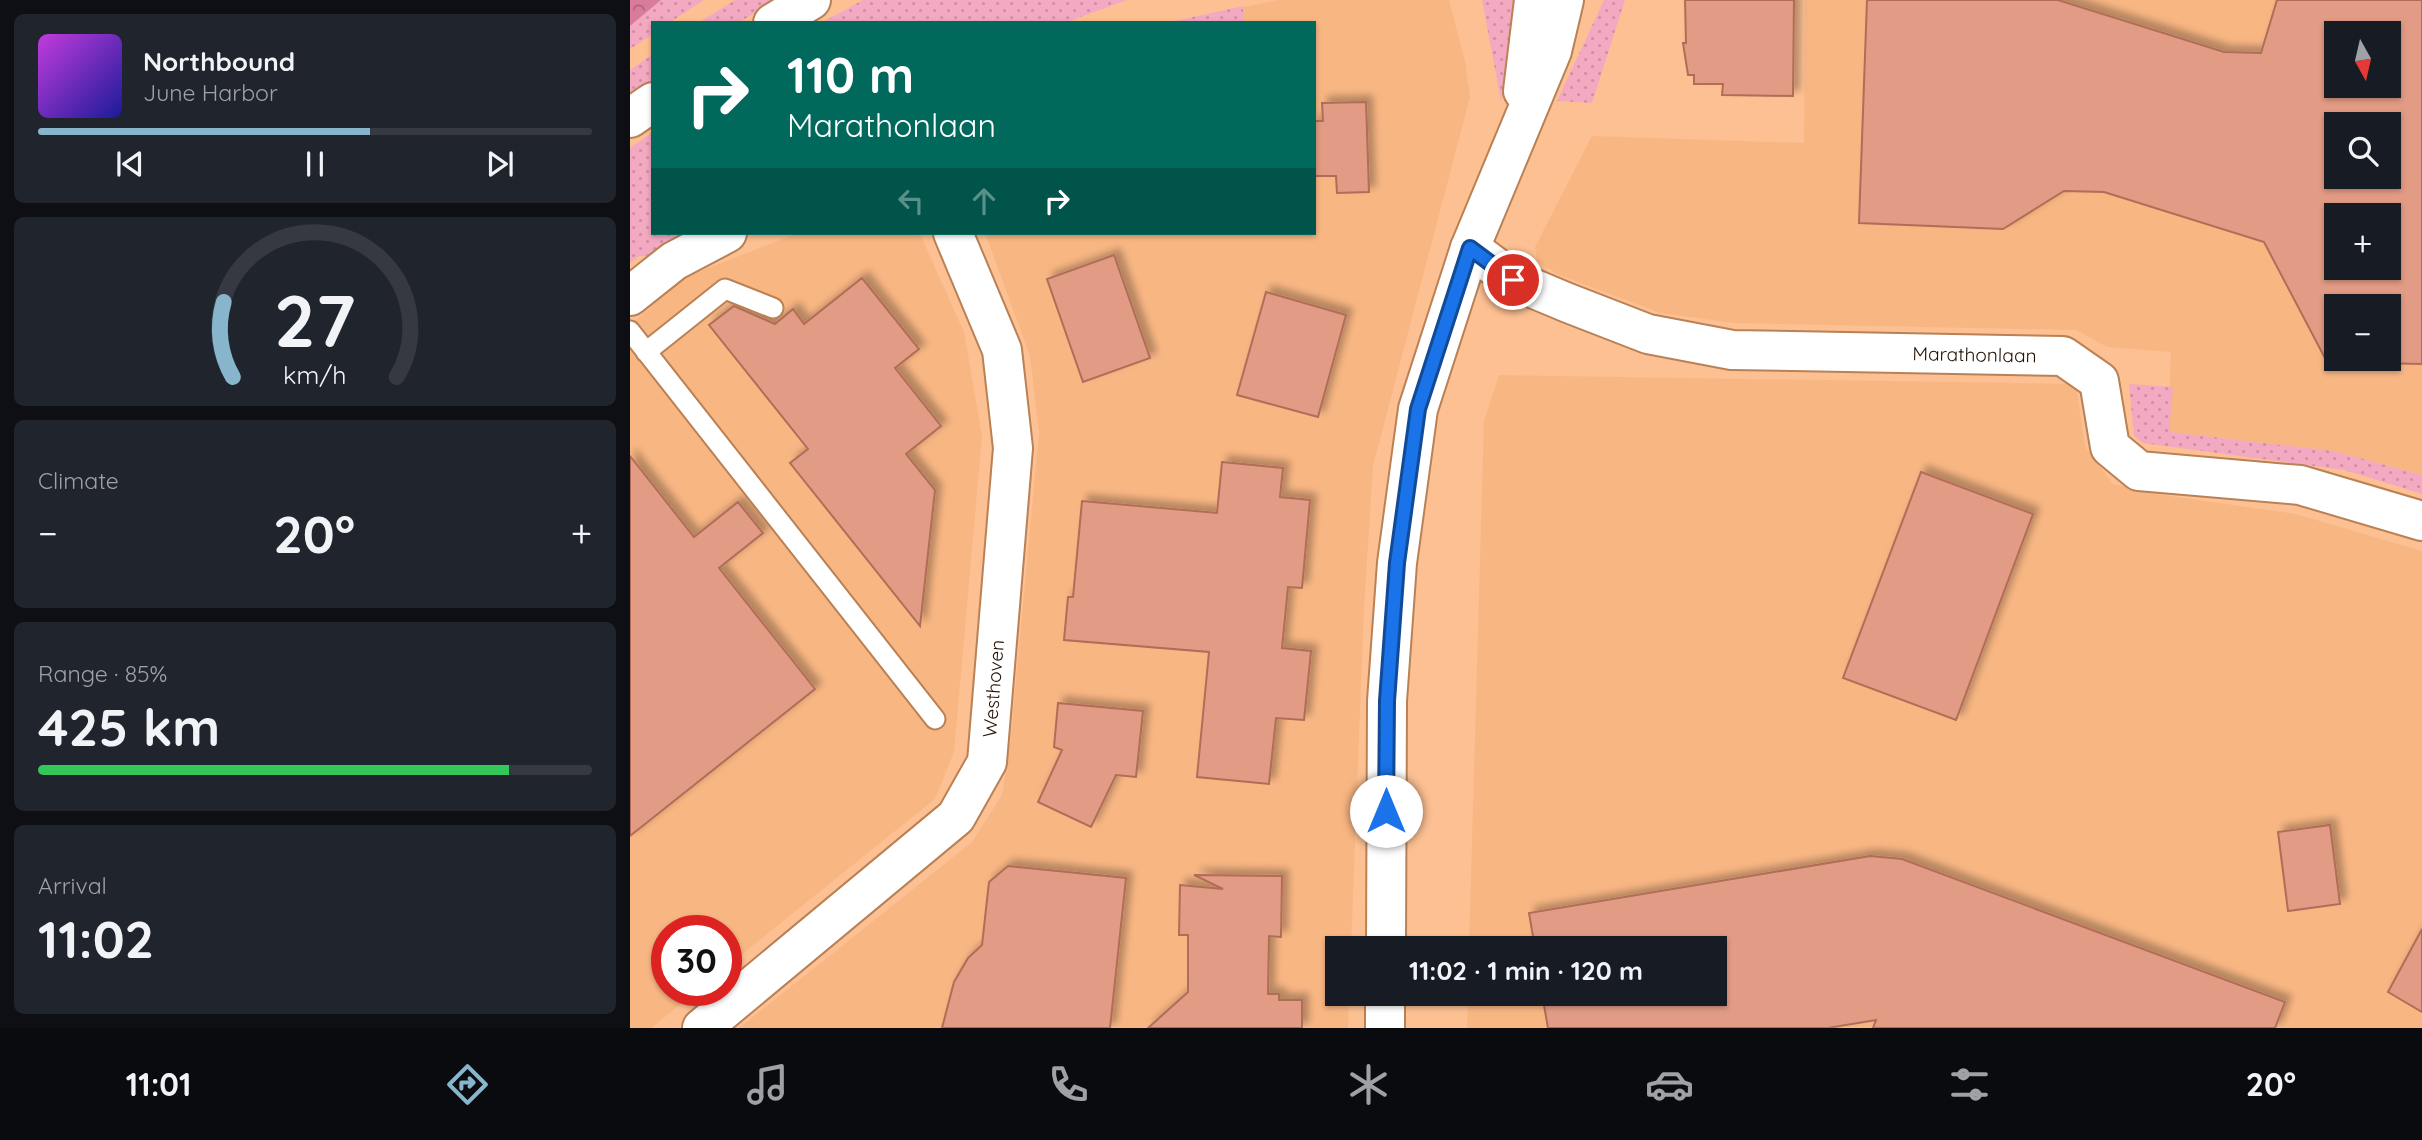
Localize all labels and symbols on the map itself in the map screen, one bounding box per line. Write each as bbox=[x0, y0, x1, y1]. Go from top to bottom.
north arrow bbox=[2324, 21, 2401, 98]
pin bbox=[1483, 250, 1543, 310]
street label: Marathonlaan bbox=[1912, 341, 2037, 368]
street label: Westhoven bbox=[977, 639, 1009, 738]
position arrow bbox=[1349, 774, 1423, 848]
speed limit sign: 30 bbox=[651, 915, 742, 1006]

